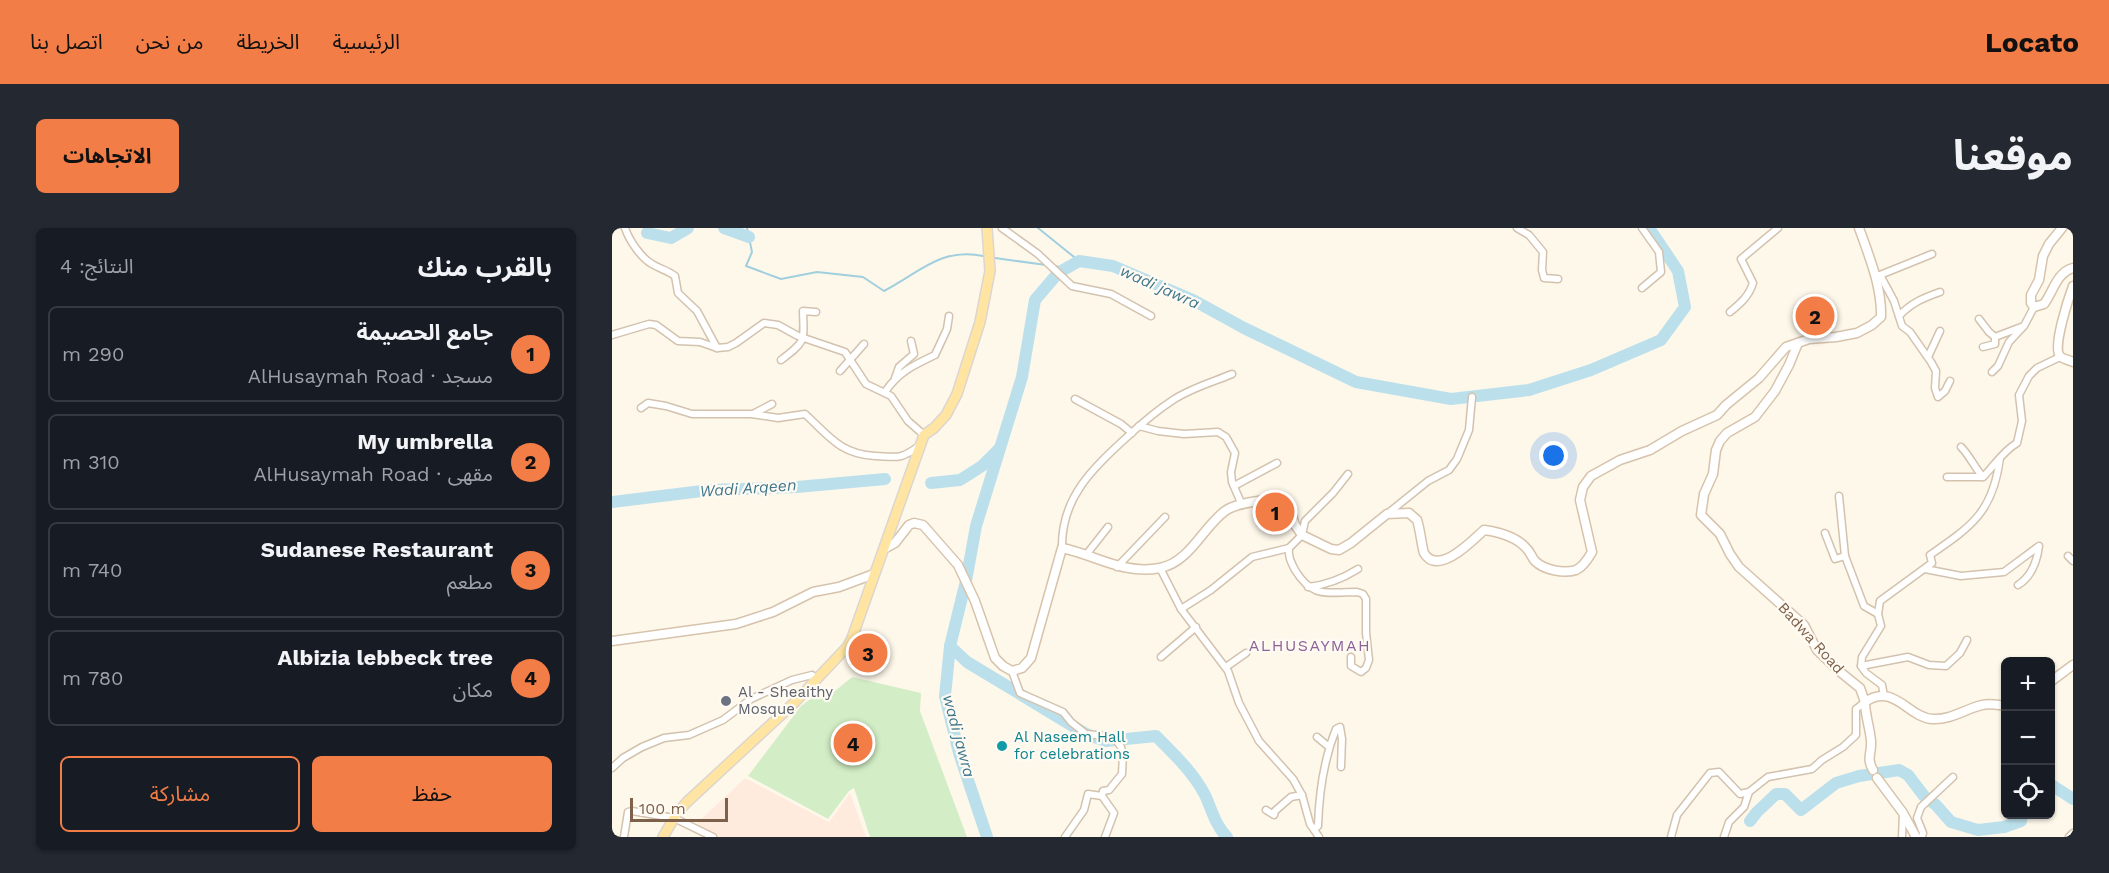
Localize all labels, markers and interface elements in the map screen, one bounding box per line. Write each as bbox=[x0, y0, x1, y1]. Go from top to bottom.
text: Locato bbox=[1985, 26, 2079, 59]
text: اتصل بنا bbox=[30, 29, 103, 54]
text: من نحن bbox=[136, 29, 204, 54]
text: الخريطة bbox=[237, 29, 299, 54]
text: الرئيسية bbox=[332, 29, 400, 54]
button: الاتجاهات bbox=[36, 119, 179, 193]
text: موقعنا bbox=[1953, 131, 2073, 180]
text: بالقرب منك bbox=[418, 252, 552, 282]
text: النتائج: 4 bbox=[60, 254, 133, 278]
water label: wadi jawra bbox=[1117, 261, 1203, 313]
pin: 2 bbox=[1796, 294, 1834, 338]
text: جامع الحصيمة bbox=[357, 320, 493, 345]
text: 290 m bbox=[62, 342, 124, 366]
text: 1 bbox=[526, 342, 535, 366]
text: مسجد · AlHusaymah Road bbox=[248, 364, 493, 388]
text: My umbrella bbox=[357, 429, 493, 454]
your location bbox=[1539, 441, 1568, 470]
text: 310 m bbox=[62, 450, 120, 474]
text: 2 bbox=[525, 450, 536, 474]
text: مقهى · AlHusaymah Road bbox=[253, 462, 493, 486]
water label: Wadi Arqeen bbox=[699, 475, 797, 501]
pin: 1 bbox=[1256, 490, 1294, 534]
text: Sudanese Restaurant bbox=[261, 537, 493, 562]
text: 740 m bbox=[62, 558, 122, 582]
text: 3 bbox=[525, 558, 536, 582]
text: مطعم bbox=[447, 570, 493, 594]
street label: Badwa Road bbox=[1774, 599, 1848, 677]
pin: 3 bbox=[848, 630, 888, 676]
district label: ALHUSAYMAH bbox=[1249, 636, 1371, 655]
text: Albizia lebbeck tree bbox=[278, 645, 493, 670]
map controls bbox=[2001, 657, 2055, 819]
button: + bbox=[2001, 657, 2055, 711]
text: 780 m bbox=[62, 666, 123, 690]
text: 4 bbox=[524, 666, 537, 690]
text: مكان bbox=[453, 678, 493, 702]
place label: Al - Sheaithy Mosque bbox=[738, 683, 833, 718]
water label: wadi jawra bbox=[939, 693, 979, 779]
marker: Al - Sheaithy Mosque bbox=[719, 694, 733, 708]
button: − bbox=[2001, 711, 2055, 765]
pin: 4 bbox=[834, 720, 872, 766]
place label: Al Naseem Hall for celebrations bbox=[1014, 728, 1130, 763]
marker: Al Naseem Hall for celebrations bbox=[995, 739, 1009, 753]
button: مشاركة bbox=[60, 756, 300, 832]
button: حفظ bbox=[312, 756, 552, 832]
button: locate bbox=[2001, 765, 2055, 819]
scale bar bbox=[630, 795, 728, 822]
text: 100 m bbox=[639, 799, 686, 818]

